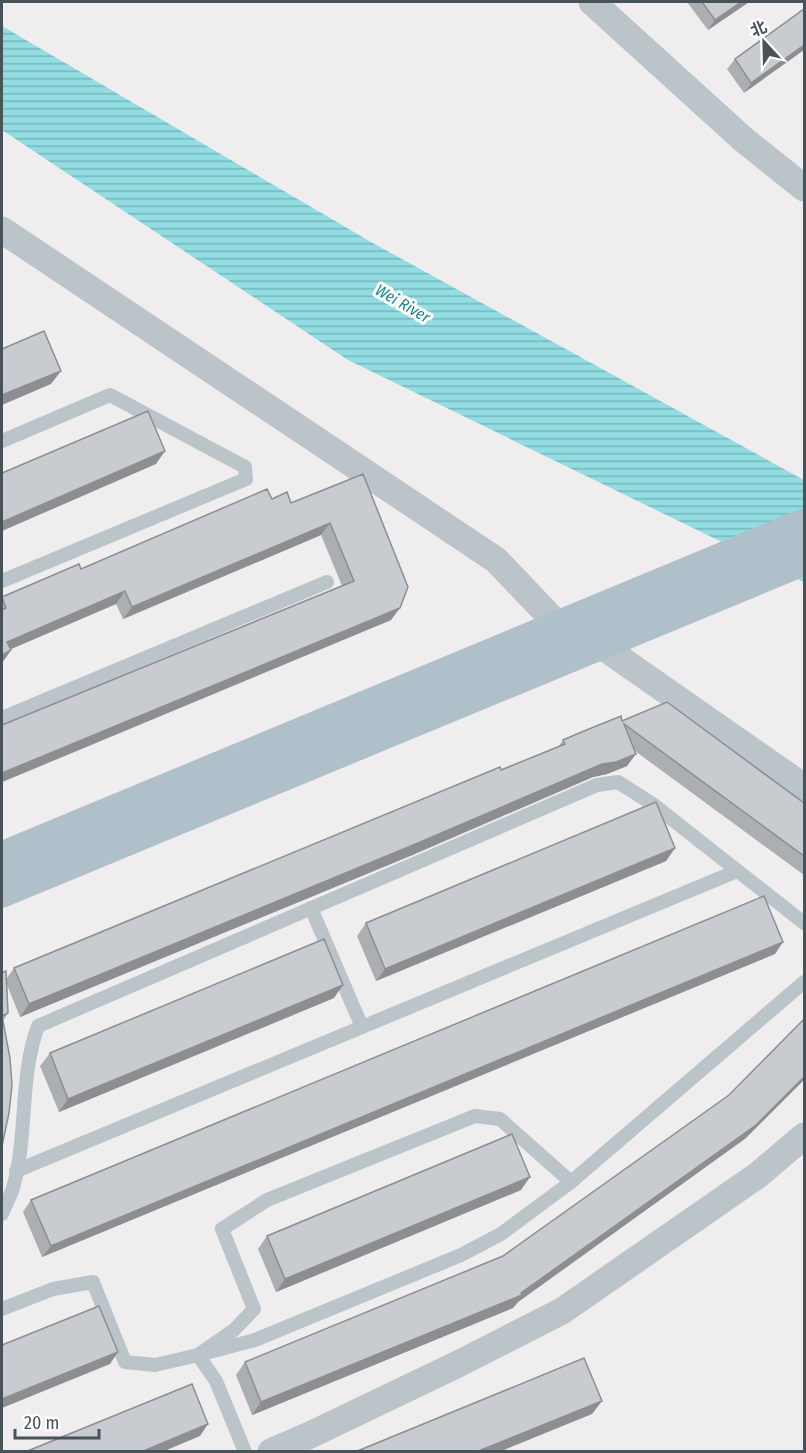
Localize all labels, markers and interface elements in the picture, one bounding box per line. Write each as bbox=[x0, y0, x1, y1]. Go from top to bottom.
north arrow bbox=[734, 12, 794, 72]
text: 北 bbox=[748, 17, 770, 40]
water label: Wei River bbox=[372, 280, 434, 327]
scale bar bbox=[15, 1402, 99, 1440]
text: 20 m bbox=[24, 1412, 59, 1434]

